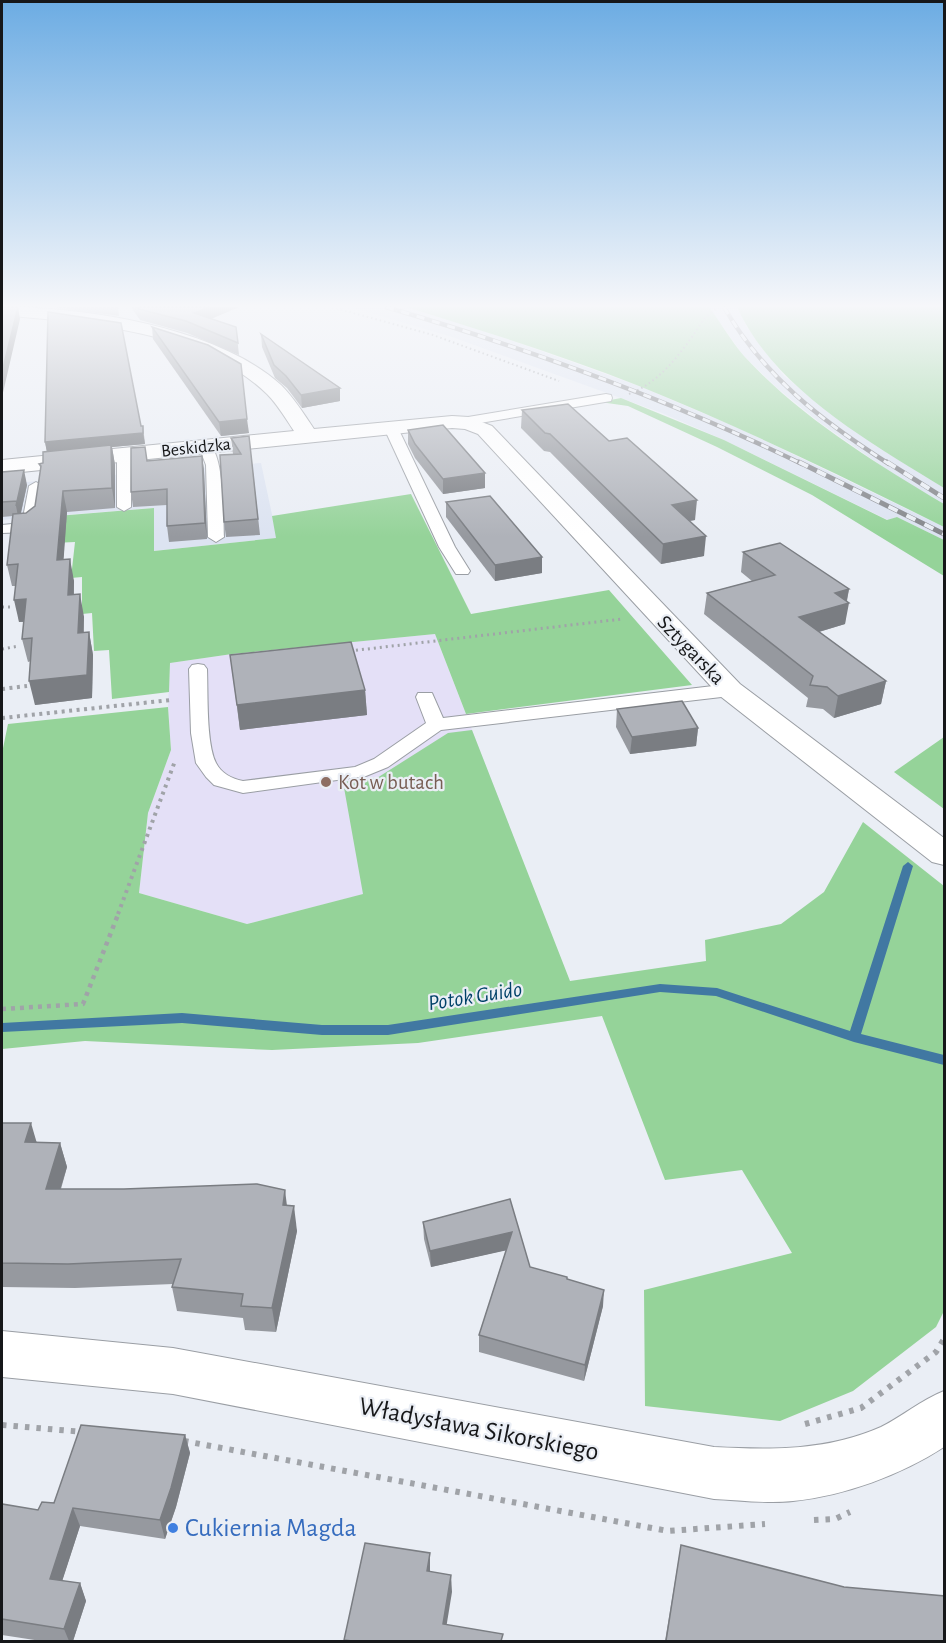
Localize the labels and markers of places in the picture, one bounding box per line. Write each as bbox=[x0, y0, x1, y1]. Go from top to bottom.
place label: Kot w butach bbox=[338, 772, 444, 793]
marker: Kot w butach bbox=[319, 775, 333, 789]
place label: Cukiernia Magda bbox=[185, 1515, 356, 1541]
marker: Cukiernia Magda bbox=[166, 1521, 180, 1535]

